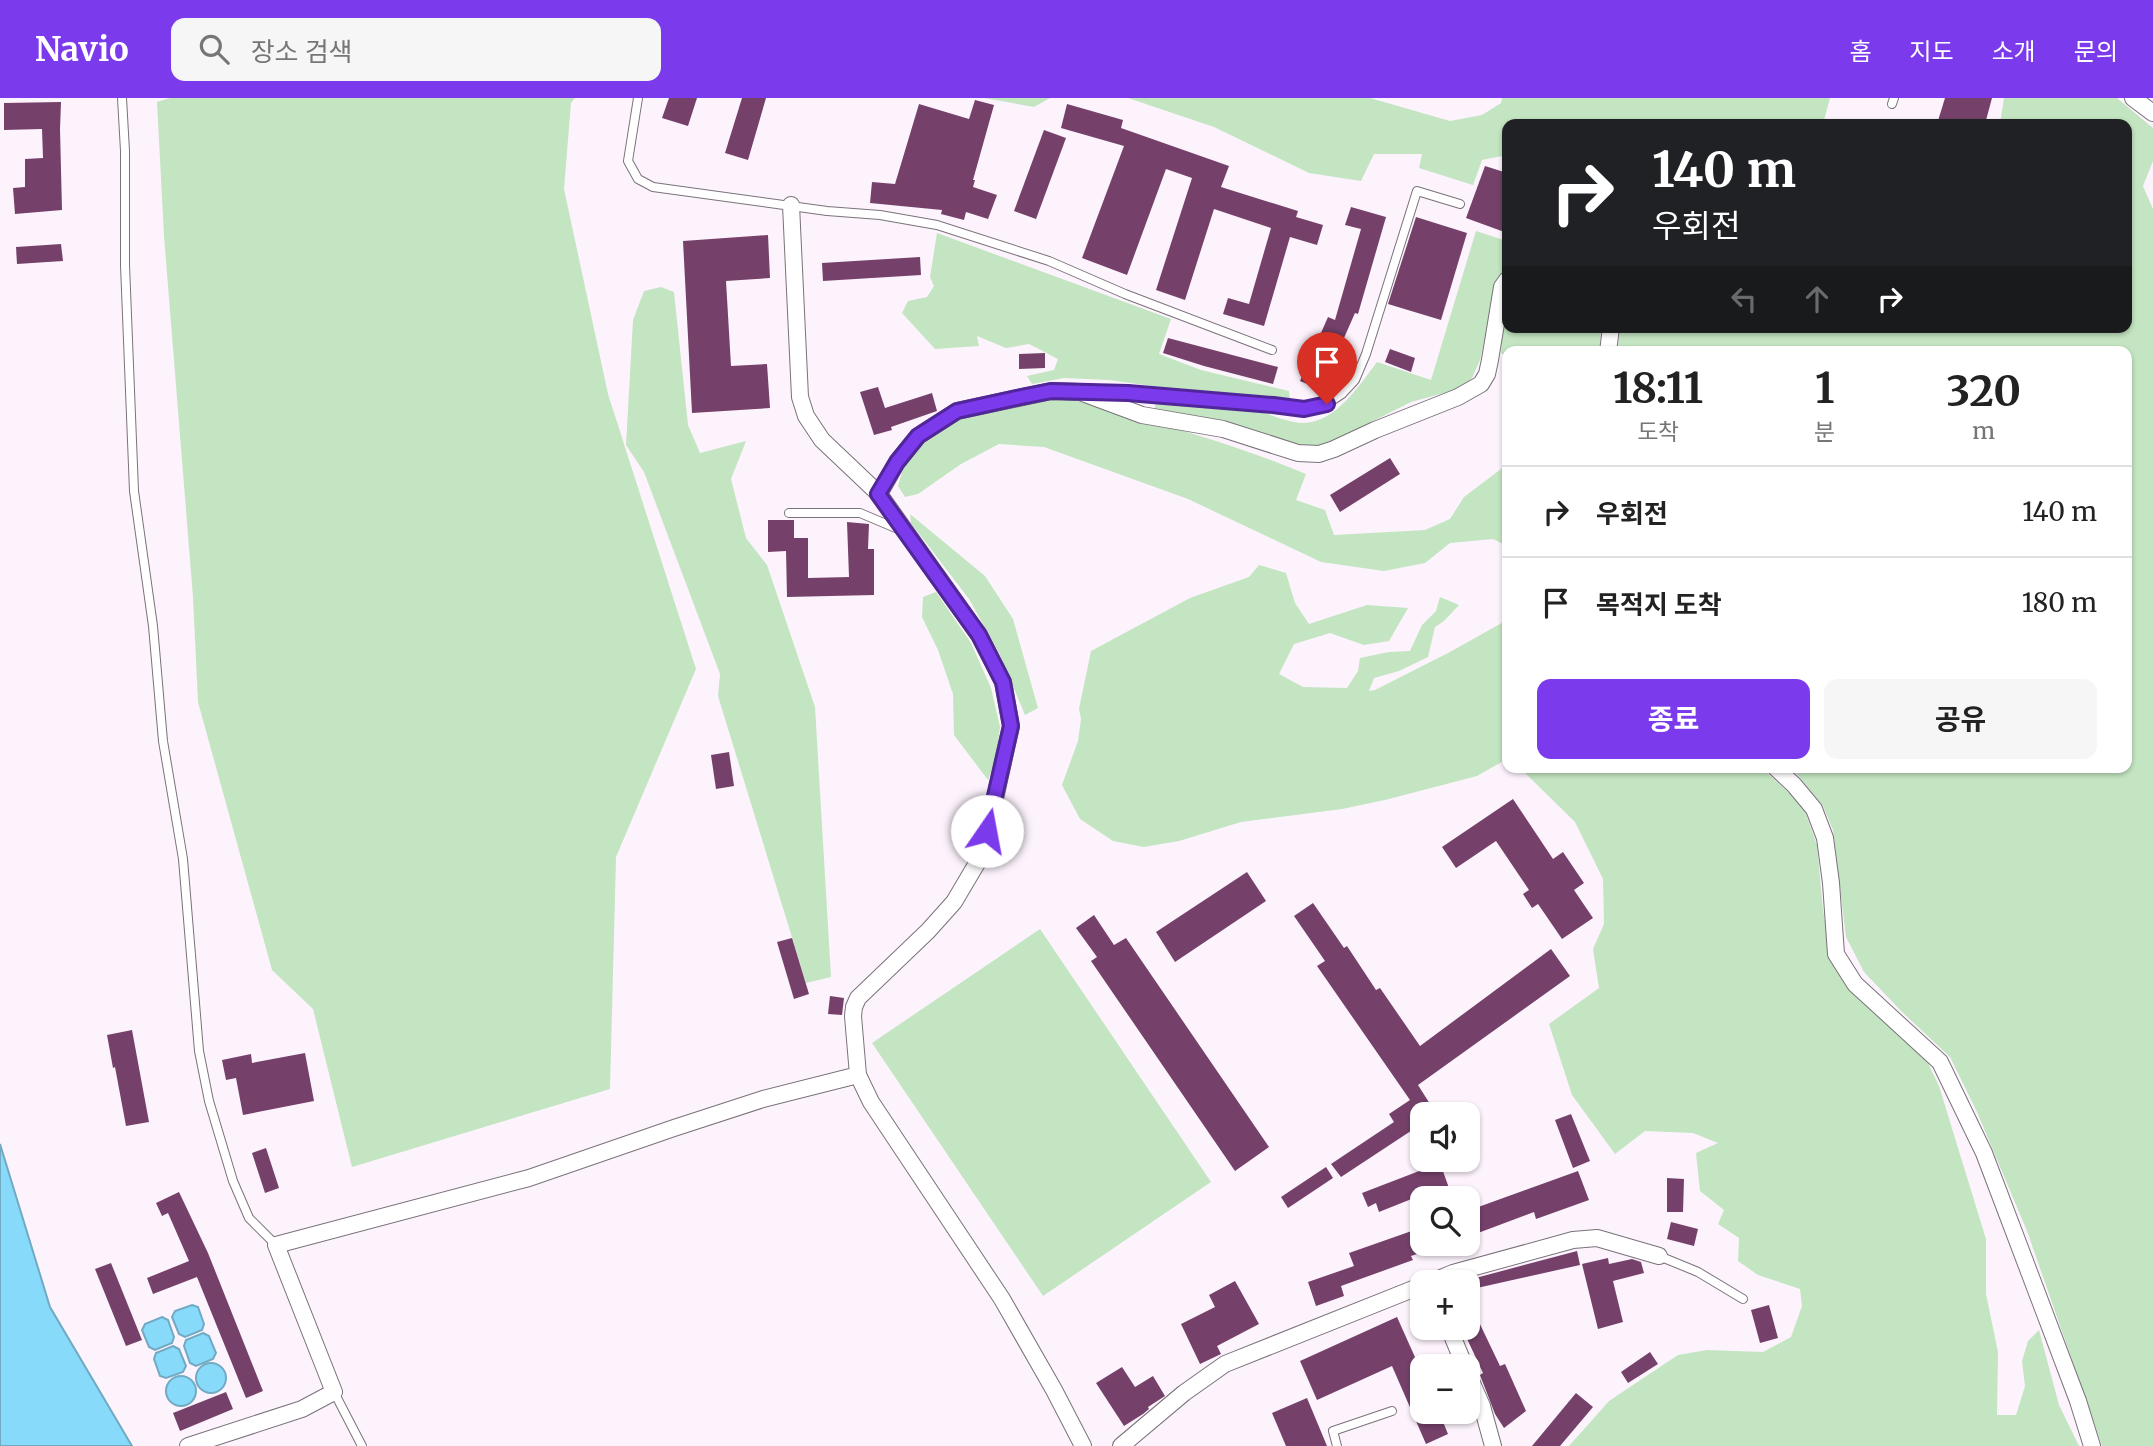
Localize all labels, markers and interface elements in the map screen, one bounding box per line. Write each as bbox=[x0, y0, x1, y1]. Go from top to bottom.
search box bbox=[171, 18, 661, 81]
text: Navio bbox=[35, 29, 129, 70]
icon: search bbox=[195, 30, 233, 68]
text: 장소 검색 bbox=[251, 35, 353, 68]
text: 홈 bbox=[1849, 36, 1871, 67]
text: 지도 bbox=[1909, 36, 1954, 67]
text: 소개 bbox=[1992, 36, 2036, 67]
text: 문의 bbox=[2074, 36, 2118, 67]
text: 140 m bbox=[1652, 139, 1796, 200]
icon: right bbox=[1537, 147, 1628, 238]
text: 우회전 bbox=[1652, 206, 1740, 246]
icon: left bbox=[1725, 280, 1763, 318]
icon: ahead bbox=[1798, 280, 1836, 318]
icon: right bbox=[1871, 280, 1909, 318]
pin bbox=[1297, 332, 1357, 404]
icon: arrive bbox=[1308, 343, 1346, 381]
text: 18:11 bbox=[1613, 362, 1703, 414]
text: 1 bbox=[1815, 362, 1834, 414]
text: 320 bbox=[1946, 365, 2021, 417]
text: m bbox=[1972, 416, 1995, 445]
text: 도착 bbox=[1637, 417, 1679, 446]
text: 분 bbox=[1814, 417, 1835, 446]
icon: right bbox=[1537, 493, 1575, 531]
text: 140 m bbox=[2022, 495, 2097, 528]
text: 우회전 bbox=[1596, 497, 1668, 530]
icon: arrive bbox=[1537, 584, 1575, 622]
text: 180 m bbox=[2022, 586, 2097, 619]
text: 목적지 도착 bbox=[1596, 588, 1722, 621]
button: 종료 bbox=[1537, 679, 1810, 759]
button: 공유 bbox=[1824, 679, 2097, 759]
position arrow bbox=[950, 794, 1024, 868]
map controls bbox=[1410, 1102, 1480, 1424]
button: sound bbox=[1410, 1102, 1480, 1172]
button: search bbox=[1410, 1186, 1480, 1256]
button: + bbox=[1410, 1270, 1480, 1340]
button: − bbox=[1410, 1354, 1480, 1424]

